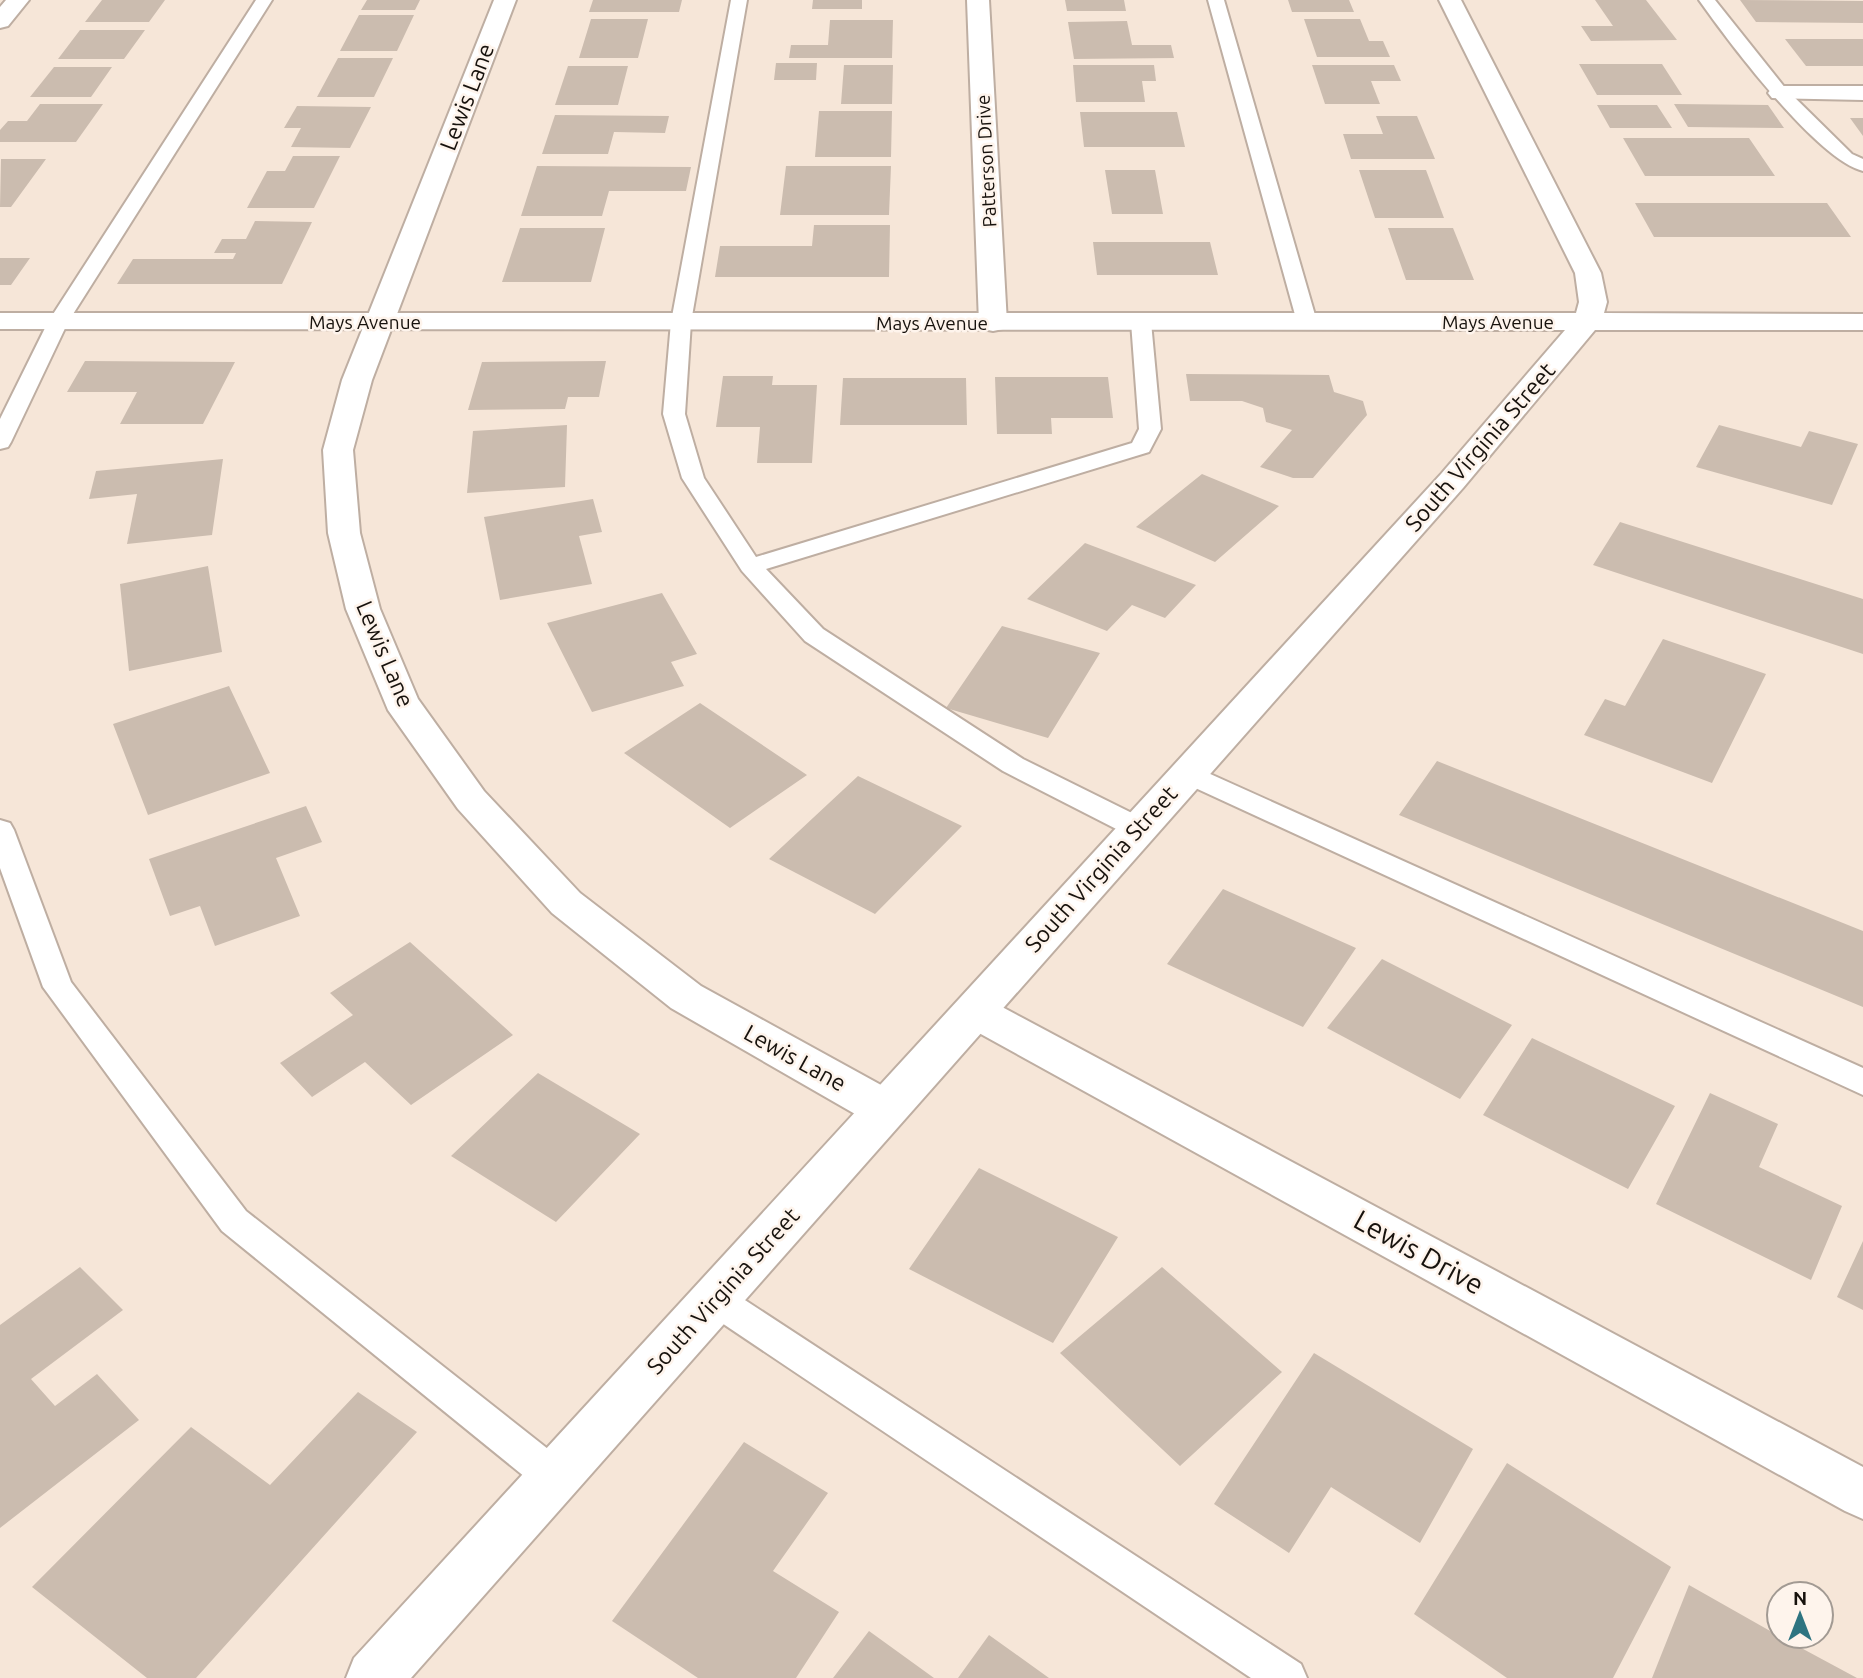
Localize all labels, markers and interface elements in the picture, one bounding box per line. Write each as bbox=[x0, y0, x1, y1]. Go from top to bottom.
street label: Lewis Lane bbox=[435, 40, 498, 154]
street label: Patterson Drive bbox=[972, 94, 1000, 228]
street label: Mays Avenue bbox=[309, 311, 421, 333]
street label: Mays Avenue bbox=[1442, 311, 1554, 333]
street label: Mays Avenue bbox=[876, 312, 988, 334]
street label: South Virginia Street bbox=[1400, 358, 1559, 536]
street label: Lewis Lane bbox=[352, 597, 419, 710]
street label: South Virginia Street bbox=[1020, 781, 1182, 957]
street label: Lewis Lane bbox=[740, 1019, 850, 1096]
street label: South Virginia Street bbox=[642, 1203, 804, 1379]
street label: Lewis Drive bbox=[1349, 1203, 1489, 1300]
north arrow bbox=[1765, 1580, 1835, 1650]
text: N bbox=[1793, 1587, 1807, 1609]

